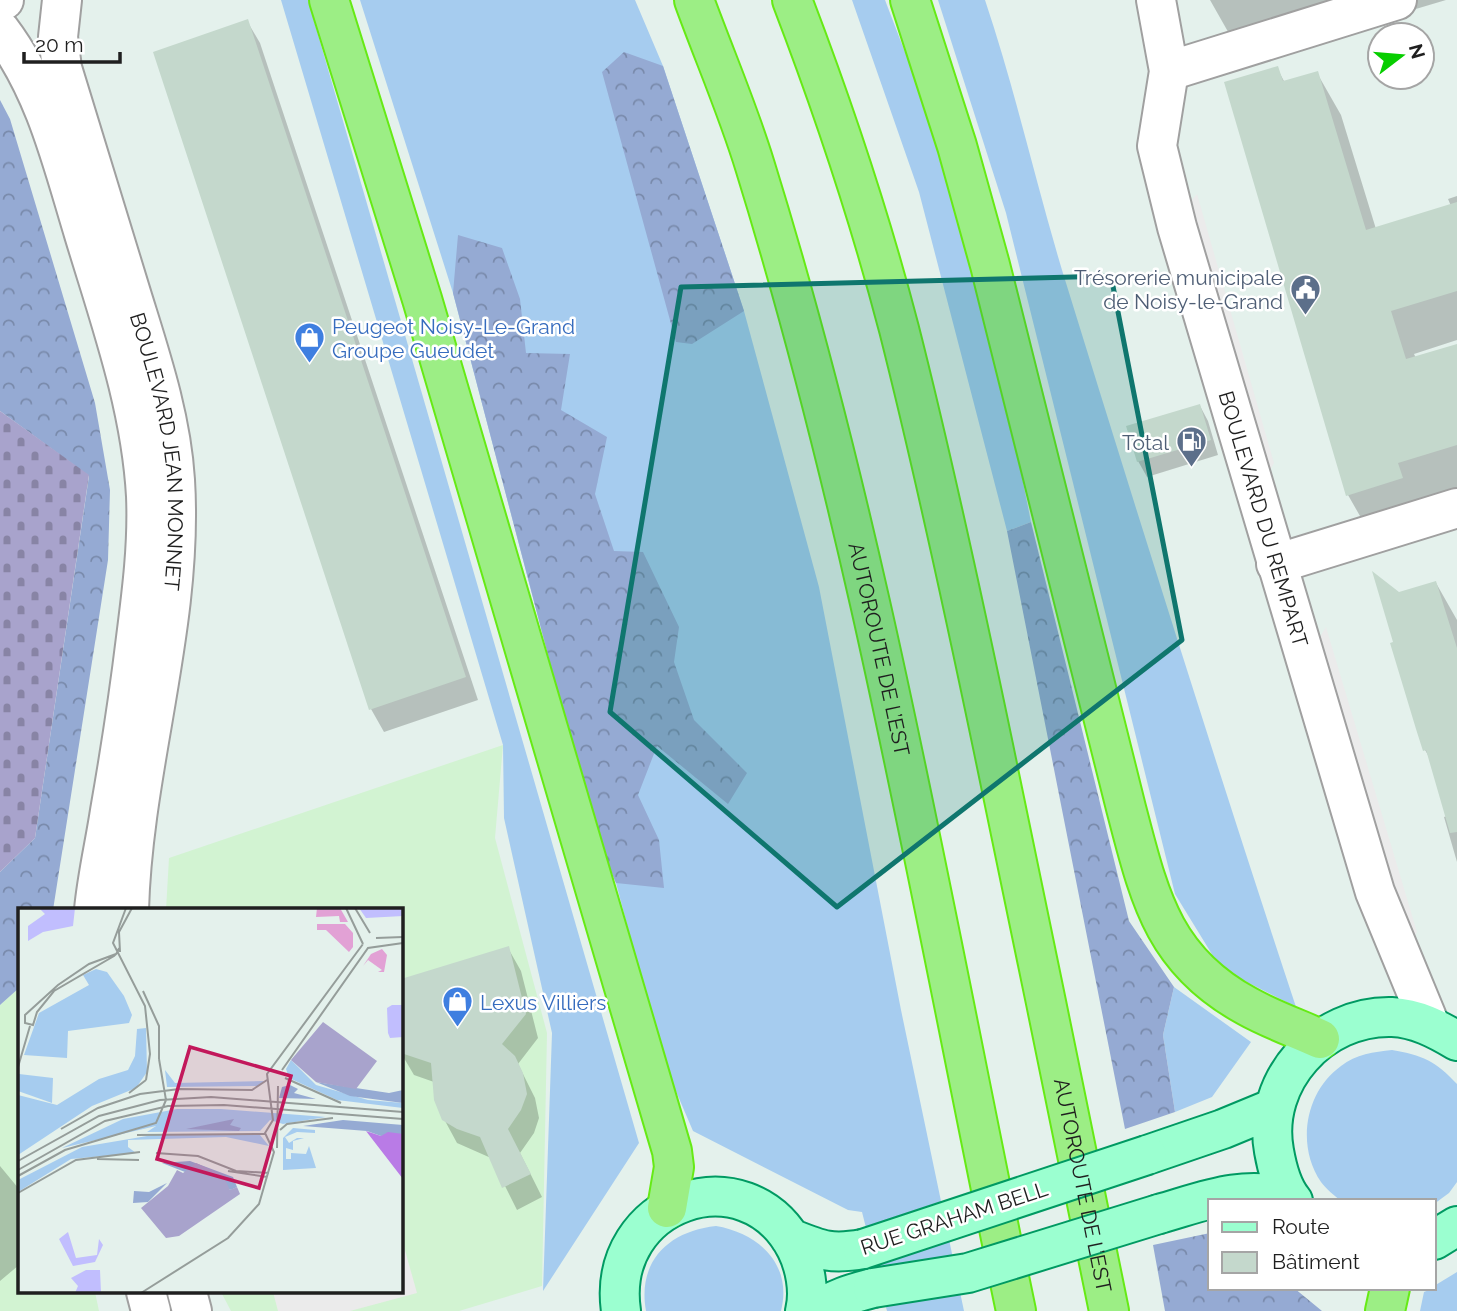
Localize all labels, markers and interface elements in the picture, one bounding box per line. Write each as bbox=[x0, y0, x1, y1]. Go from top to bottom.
scale bar bbox=[24, 21, 121, 65]
north arrow bbox=[1366, 21, 1436, 91]
text: 20 m bbox=[35, 32, 83, 57]
text: N bbox=[1405, 41, 1430, 61]
place label: Trésorerie municipale de Noisy-le-Grand bbox=[1074, 265, 1283, 314]
public building icon: Trésorerie municipale de Noisy-le-Grand bbox=[1289, 272, 1323, 316]
street label: BOULEVARD JEAN MONNET bbox=[125, 309, 189, 592]
place label: Peugeot Noisy-Le-Grand Groupe Gueudet bbox=[332, 314, 575, 363]
shop icon: Peugeot Noisy-Le-Grand Groupe Gueudet bbox=[292, 321, 326, 365]
street label: BOULEVARD DU REMPART bbox=[1214, 388, 1314, 650]
fuel station icon: Total bbox=[1175, 425, 1209, 469]
place label: Total bbox=[1122, 430, 1169, 455]
street label: AUTOROUTE DE L’EST bbox=[844, 540, 916, 758]
inset map bbox=[18, 908, 402, 1294]
shop icon: Lexus Villiers bbox=[440, 985, 474, 1029]
place label: Lexus Villiers bbox=[480, 990, 606, 1015]
street label: AUTOROUTE DE L’EST bbox=[1049, 1076, 1117, 1295]
street label: RUE GRAHAM BELL bbox=[857, 1176, 1051, 1260]
legend bbox=[1208, 1199, 1436, 1290]
text: Route bbox=[1272, 1214, 1330, 1239]
text: Bâtiment bbox=[1272, 1249, 1360, 1274]

